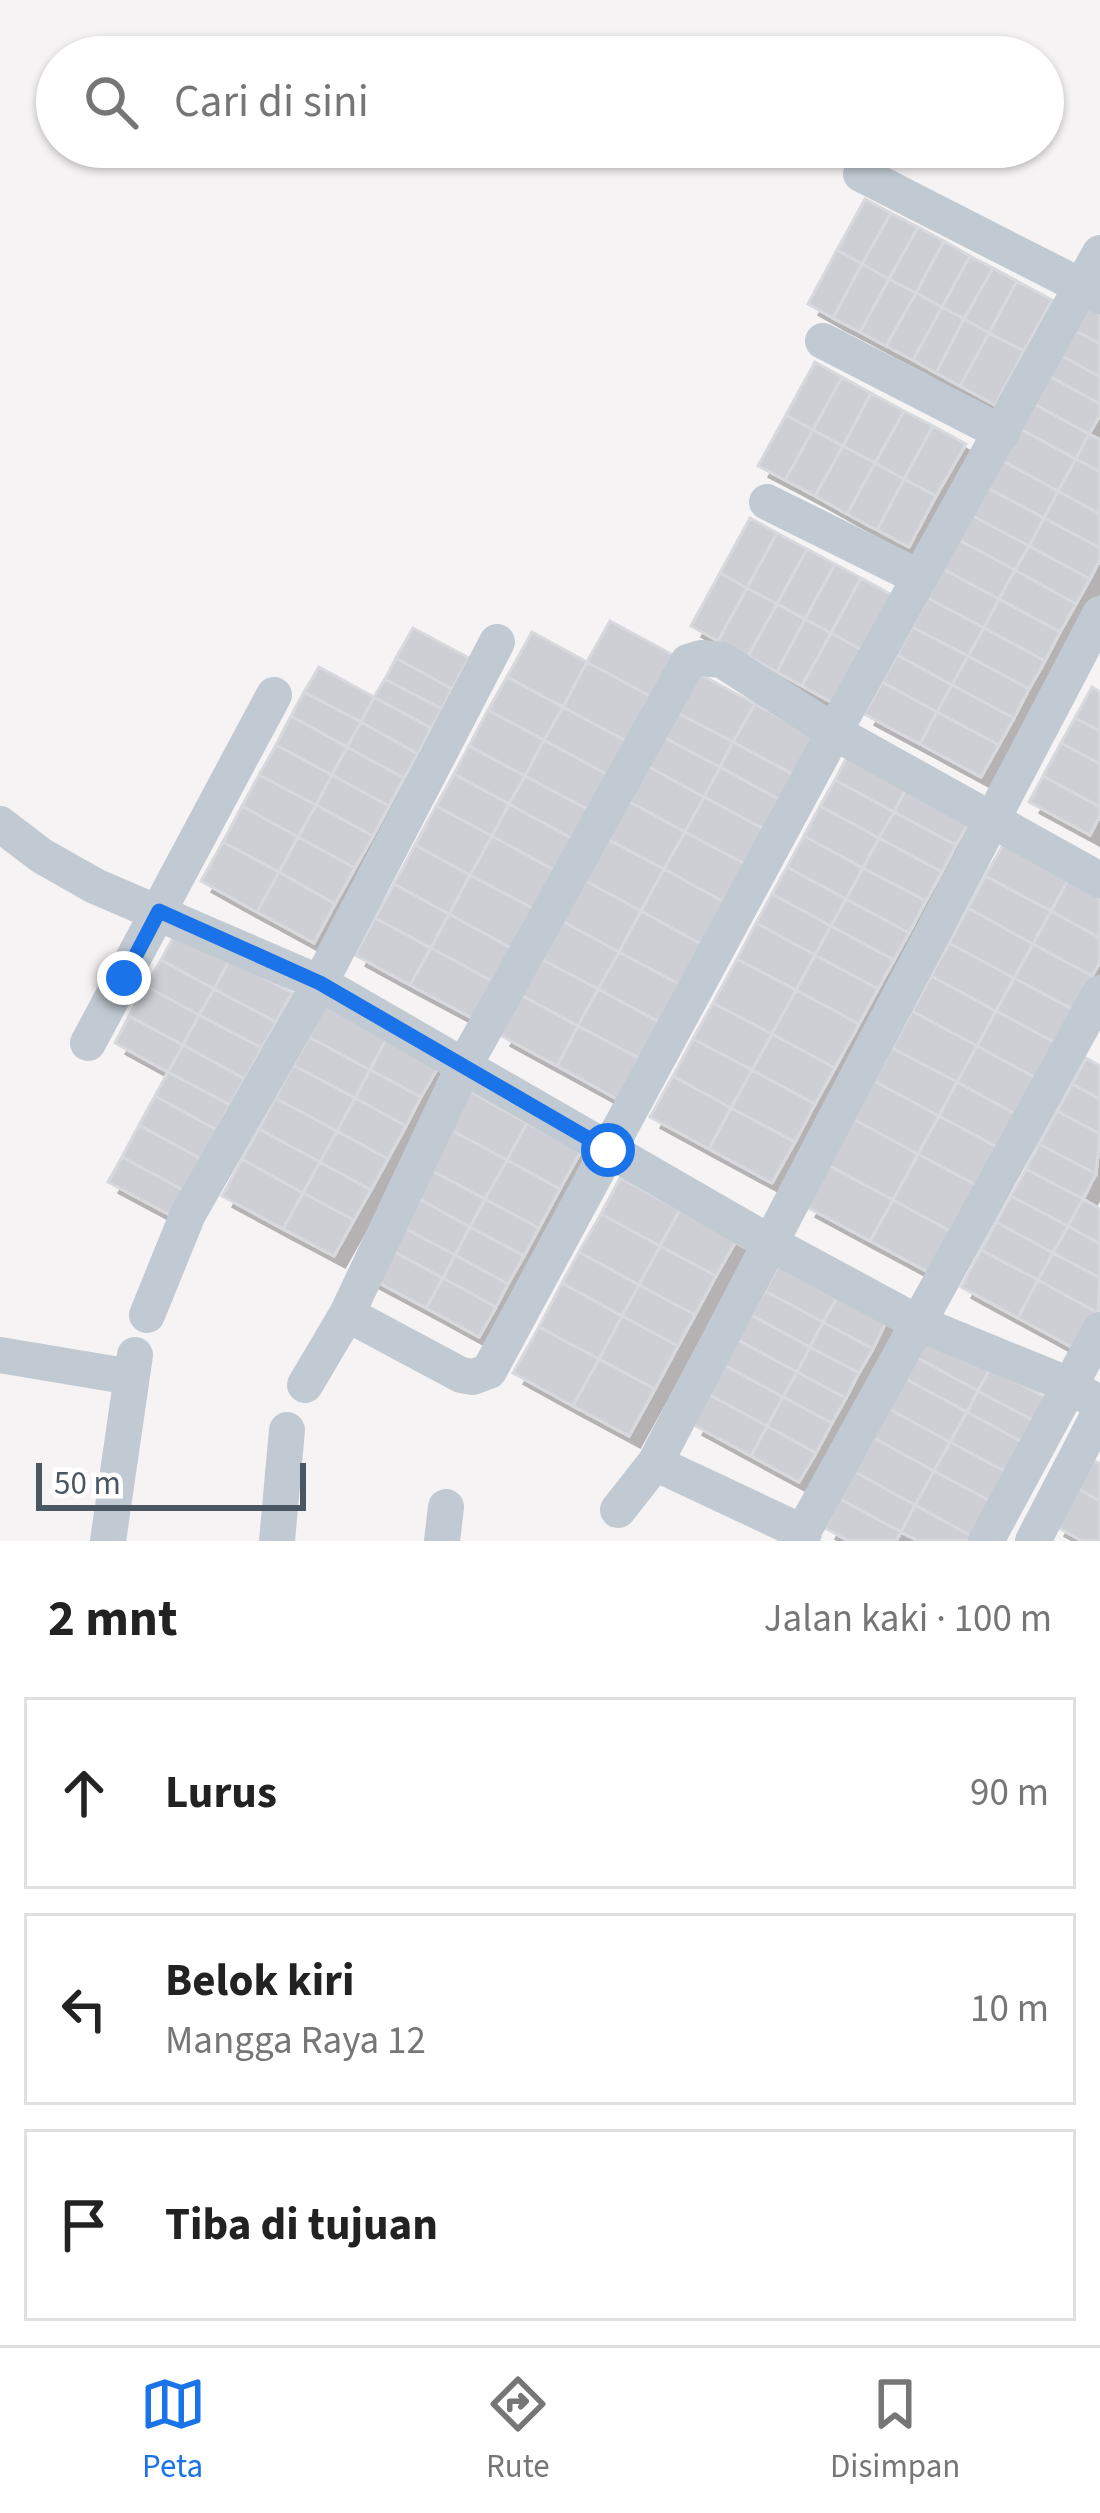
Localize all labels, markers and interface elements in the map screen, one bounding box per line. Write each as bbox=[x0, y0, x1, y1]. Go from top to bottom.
search box bbox=[36, 36, 1064, 168]
icon: search bbox=[78, 69, 144, 135]
text: Cari di sini bbox=[174, 70, 369, 134]
route end bbox=[97, 951, 151, 1005]
route start bbox=[581, 1123, 635, 1177]
scale bar bbox=[36, 1457, 306, 1510]
text: 50 m bbox=[54, 1460, 121, 1507]
text: 2 mnt bbox=[48, 1583, 178, 1655]
text: Jalan kaki · 100 m bbox=[764, 1591, 1052, 1647]
icon: ahead bbox=[51, 1760, 117, 1826]
text: Lurus bbox=[165, 1761, 277, 1825]
text: 90 m bbox=[970, 1765, 1049, 1821]
text: Belok kiri bbox=[165, 1949, 354, 2013]
icon: left bbox=[51, 1976, 117, 2042]
text: 10 m bbox=[970, 1981, 1049, 2037]
text: Mangga Raya 12 bbox=[165, 2013, 426, 2069]
icon: arrive bbox=[51, 2192, 117, 2258]
text: Tiba di tujuan bbox=[165, 2193, 438, 2257]
tab: Peta bbox=[140, 2371, 206, 2490]
tab: Rute bbox=[485, 2371, 551, 2490]
tab: Disimpan bbox=[830, 2371, 960, 2490]

